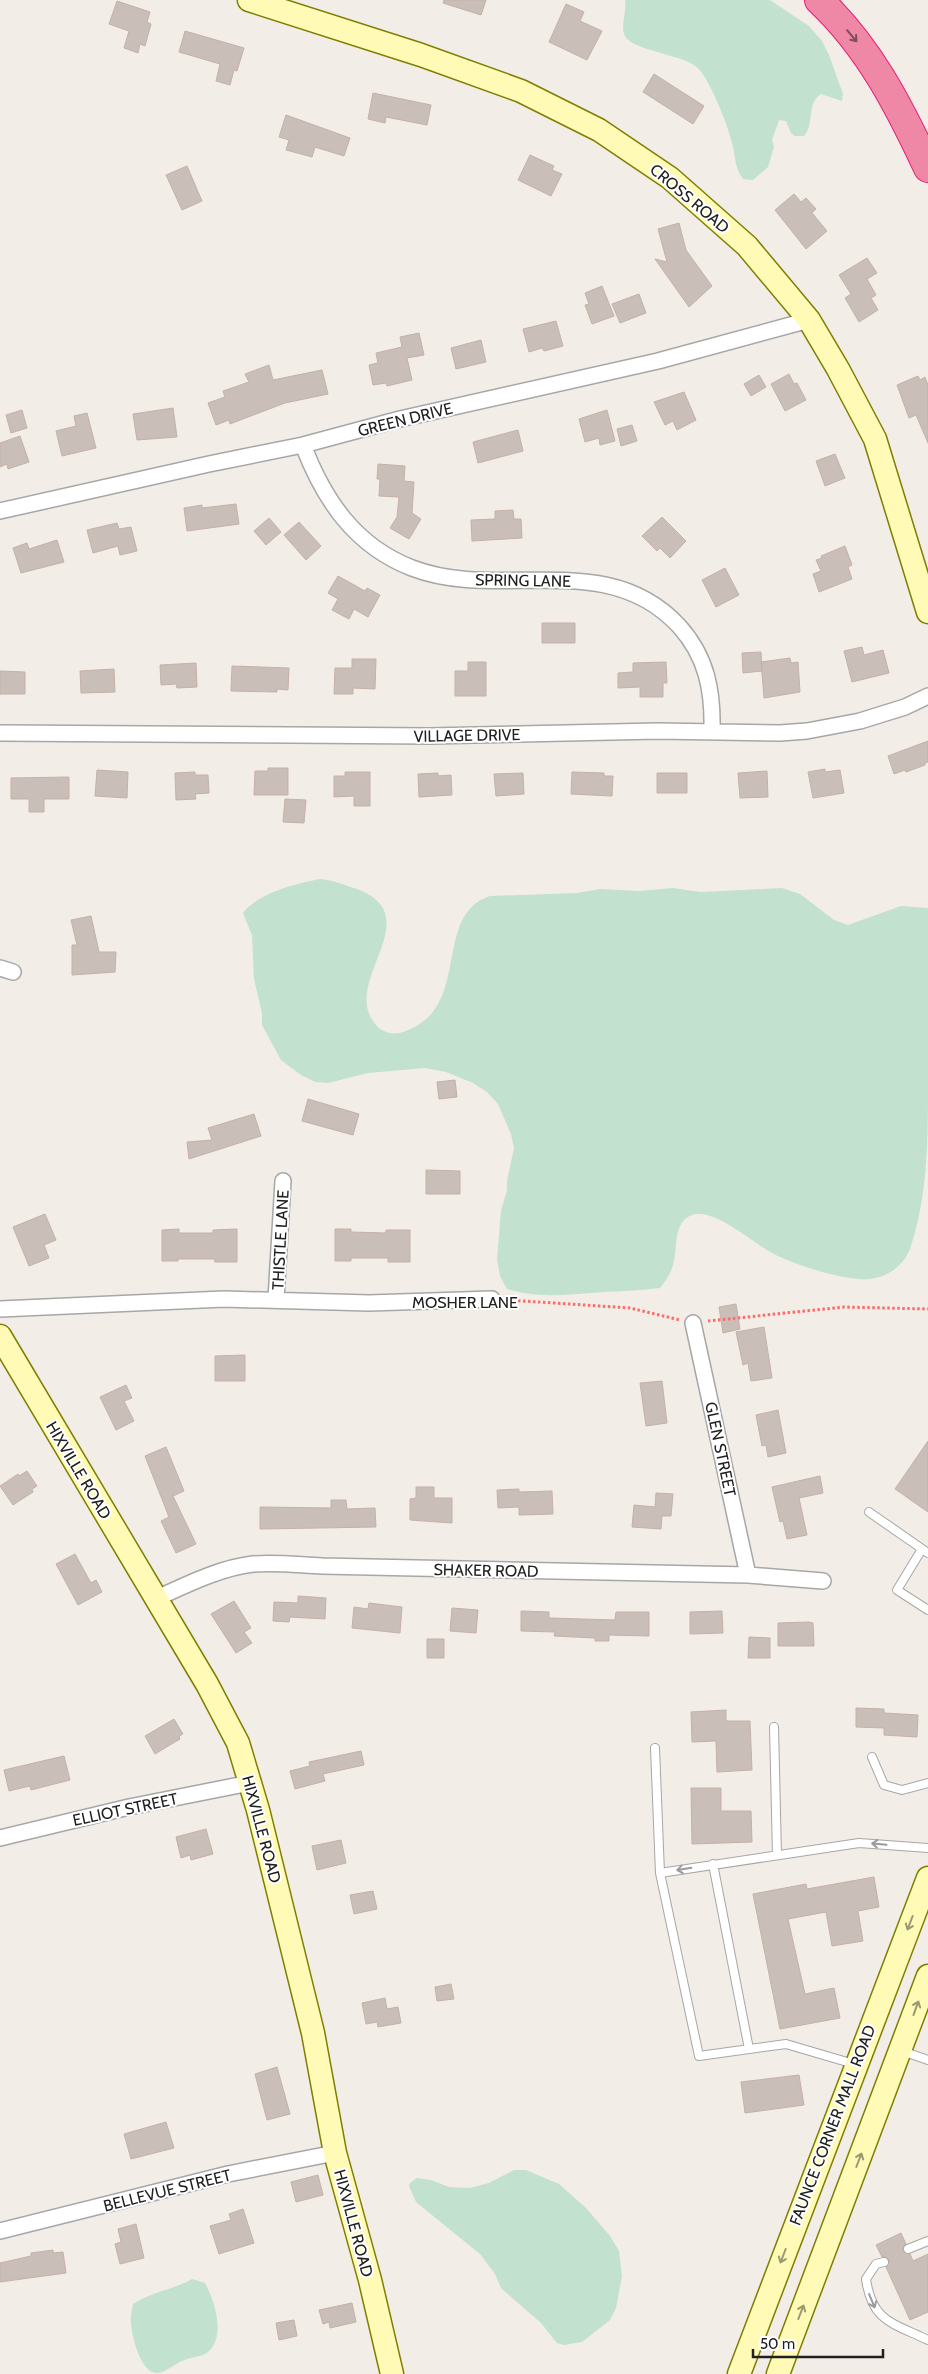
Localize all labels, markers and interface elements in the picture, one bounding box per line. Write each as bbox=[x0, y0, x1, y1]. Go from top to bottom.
one-way arrow bbox=[847, 29, 858, 42]
street label: CROSS ROAD bbox=[646, 160, 733, 237]
street label: GREEN DRIVE bbox=[356, 399, 455, 440]
street label: SPRING LANE bbox=[475, 570, 571, 591]
street label: VILLAGE DRIVE bbox=[413, 725, 521, 746]
street label: THISTLE LANE bbox=[268, 1189, 293, 1291]
street label: MOSHER LANE bbox=[412, 1293, 518, 1312]
street label: GLEN STREET bbox=[701, 1400, 740, 1499]
street label: HIXVILLE ROAD bbox=[42, 1418, 115, 1523]
street label: SHAKER ROAD bbox=[433, 1560, 539, 1581]
street label: HIXVILLE ROAD bbox=[238, 1773, 285, 1885]
street label: ELLIOT STREET bbox=[71, 1789, 180, 1830]
one-way arrow bbox=[872, 1840, 888, 1849]
one-way arrow bbox=[676, 1864, 692, 1874]
one-way arrow bbox=[905, 1915, 914, 1930]
one-way arrow bbox=[912, 2001, 921, 2016]
street label: FAUNCE CORNER MALL ROAD bbox=[785, 2022, 880, 2228]
one-way arrow bbox=[855, 2153, 864, 2168]
street label: BELLEVUE STREET bbox=[101, 2165, 233, 2216]
street label: HIXVILLE ROAD bbox=[330, 2167, 377, 2279]
one-way arrow bbox=[778, 2248, 787, 2263]
one-way arrow bbox=[867, 2293, 877, 2308]
one-way arrow bbox=[797, 2305, 806, 2320]
scale bar bbox=[753, 2326, 883, 2358]
text: 50 m bbox=[760, 2335, 795, 2353]

